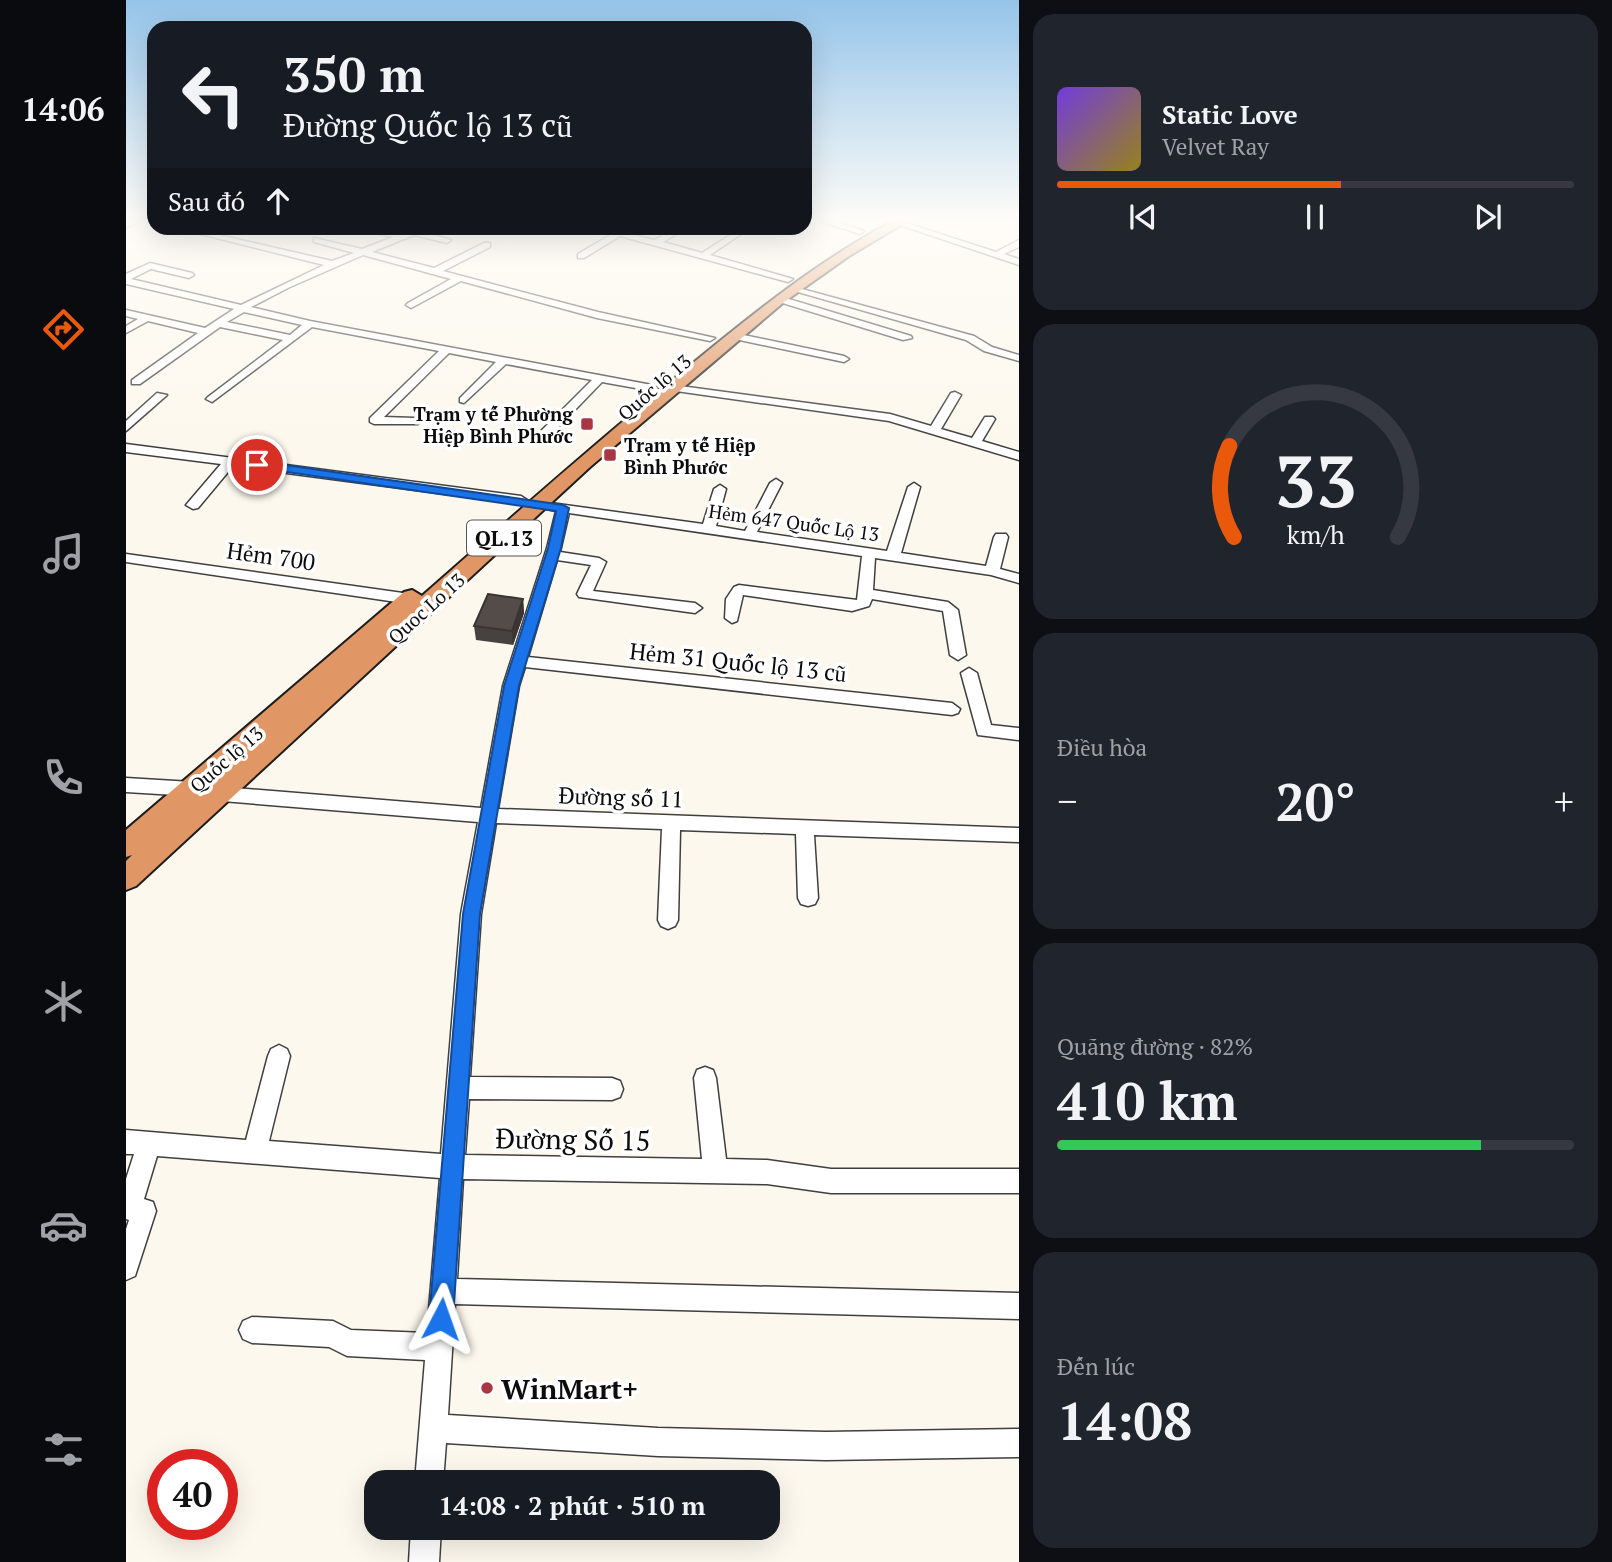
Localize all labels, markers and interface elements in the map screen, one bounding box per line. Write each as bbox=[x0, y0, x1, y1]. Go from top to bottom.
text: 350 m bbox=[283, 41, 425, 106]
icon: left bbox=[168, 49, 259, 140]
text: 14:06 bbox=[21, 88, 105, 130]
text: Static Love bbox=[1162, 97, 1298, 131]
text: Đường Quốc lộ 13 cũ bbox=[283, 104, 572, 146]
text: Velvet Ray bbox=[1162, 131, 1269, 162]
icon: ahead bbox=[259, 182, 297, 220]
text: Sau đó bbox=[168, 184, 245, 218]
icon: previous bbox=[1124, 198, 1162, 236]
icon: pause bbox=[1296, 198, 1334, 236]
icon: next bbox=[1469, 198, 1507, 236]
icon: directions bbox=[39, 305, 88, 354]
street label: Quốc lộ 13 bbox=[612, 348, 696, 426]
place label: Trạm y tế Phường Hiệp Bình Phước bbox=[413, 401, 574, 448]
marker: Trạm y tế Phường Hiệp Bình Phước bbox=[579, 416, 595, 432]
place label: Trạm y tế Hiệp Bình Phước bbox=[624, 432, 755, 479]
text: 33 bbox=[1274, 432, 1357, 529]
pin bbox=[227, 435, 287, 495]
icon: arrive bbox=[238, 446, 276, 484]
marker: Trạm y tế Hiệp Bình Phước bbox=[602, 447, 618, 463]
street label: Hẻm 647 Quốc Lộ 13 bbox=[707, 498, 881, 546]
text: km/h bbox=[1287, 518, 1345, 551]
road number: QL.13 bbox=[467, 520, 541, 556]
icon: music bbox=[39, 529, 88, 578]
street label: Hẻm 700 bbox=[225, 534, 317, 578]
street label: Quoc Lo 13 bbox=[382, 567, 470, 649]
street label: Hẻm 31 Quốc lộ 13 cũ bbox=[628, 635, 849, 689]
street label: Quốc lộ 13 bbox=[184, 720, 268, 798]
text: Điều hòa bbox=[1057, 732, 1147, 763]
icon: phone bbox=[39, 753, 88, 802]
text: 20° bbox=[1275, 767, 1356, 836]
text: − bbox=[1057, 776, 1077, 826]
text: + bbox=[1554, 776, 1574, 826]
street label: Đường số 11 bbox=[558, 779, 684, 815]
icon: climate bbox=[39, 977, 88, 1026]
text: Quãng đường · 82% bbox=[1057, 1031, 1253, 1062]
text: 410 km bbox=[1057, 1066, 1238, 1135]
street label: Đường Số 15 bbox=[495, 1119, 651, 1159]
icon: car bbox=[39, 1201, 88, 1250]
position arrow bbox=[404, 1282, 478, 1356]
text: Đến lúc bbox=[1057, 1351, 1135, 1382]
place label: WinMart+ bbox=[501, 1370, 638, 1407]
marker: WinMart+ bbox=[479, 1380, 495, 1396]
text: 14:08 bbox=[1057, 1386, 1192, 1455]
icon: filters bbox=[39, 1425, 88, 1474]
speed limit sign: 40 bbox=[147, 1449, 238, 1540]
text: 14:08 · 2 phút · 510 m bbox=[439, 1488, 706, 1522]

